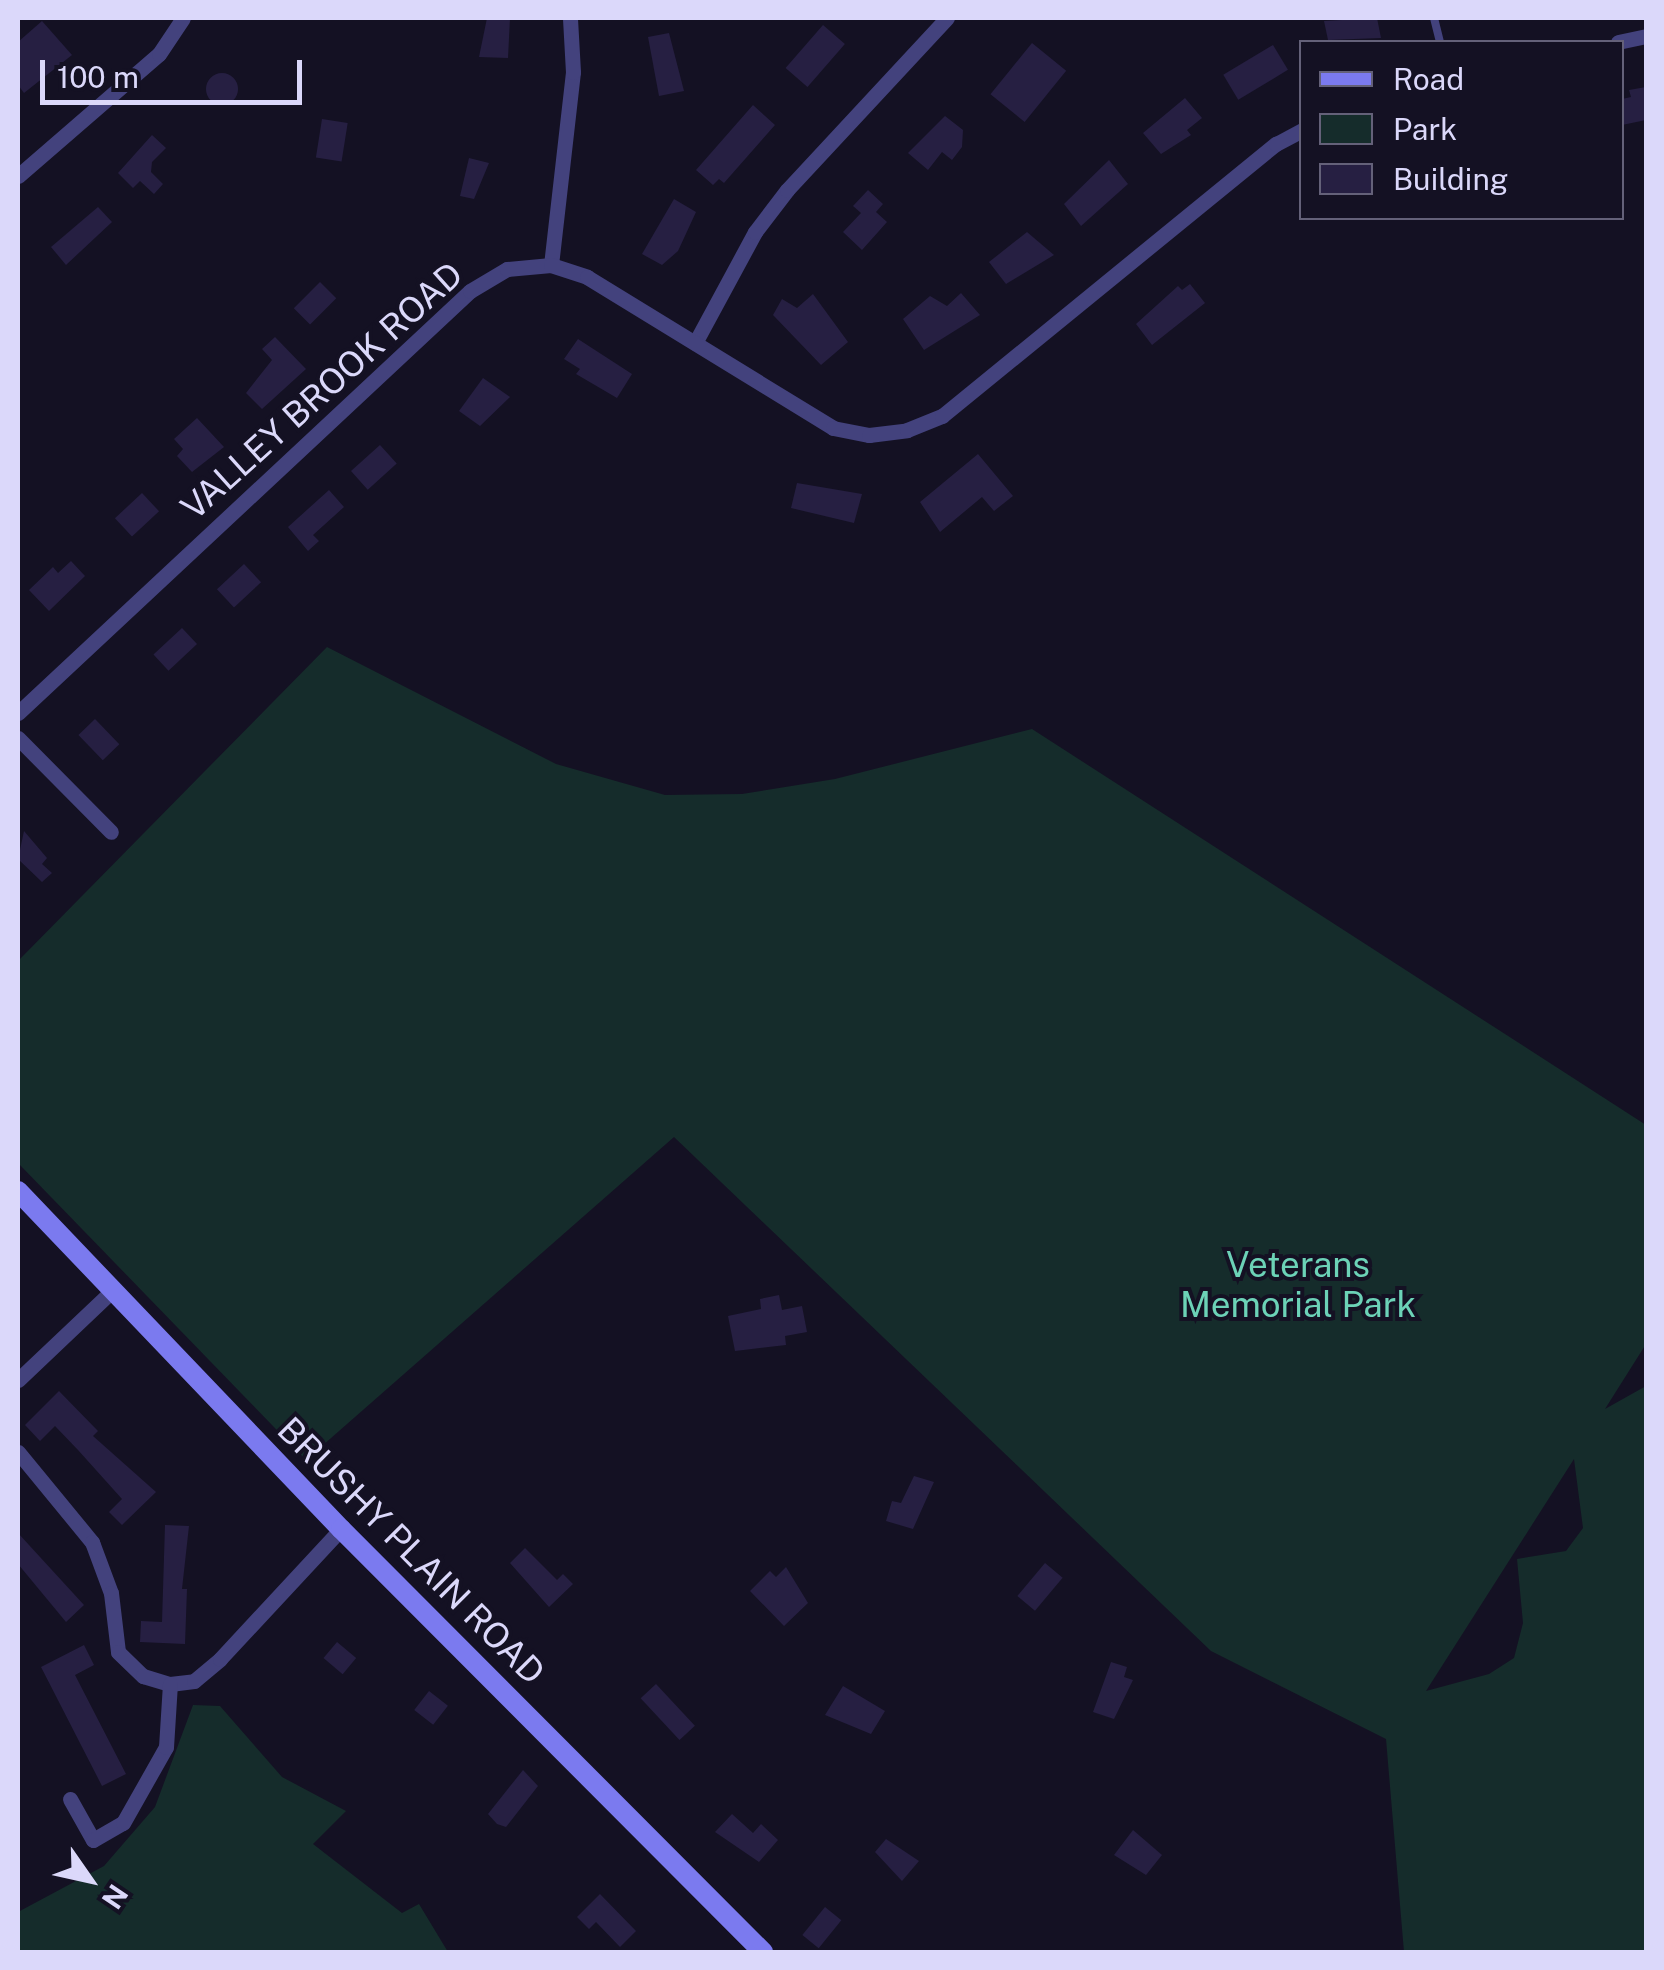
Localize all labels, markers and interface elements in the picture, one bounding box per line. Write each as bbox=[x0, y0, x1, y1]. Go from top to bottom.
scale bar bbox=[45, 40, 308, 102]
legend bbox=[1299, 40, 1624, 220]
text: 100 m bbox=[57, 59, 139, 95]
text: Road bbox=[1393, 61, 1464, 97]
text: Park bbox=[1393, 111, 1457, 147]
text: Building bbox=[1393, 161, 1508, 197]
street label: VALLEY BROOK ROAD bbox=[172, 253, 472, 529]
park label: Veterans Memorial Park bbox=[1180, 1244, 1416, 1326]
street label: BRUSHY PLAIN ROAD bbox=[269, 1409, 553, 1693]
north arrow bbox=[40, 1830, 140, 1930]
text: N bbox=[95, 1879, 135, 1915]

